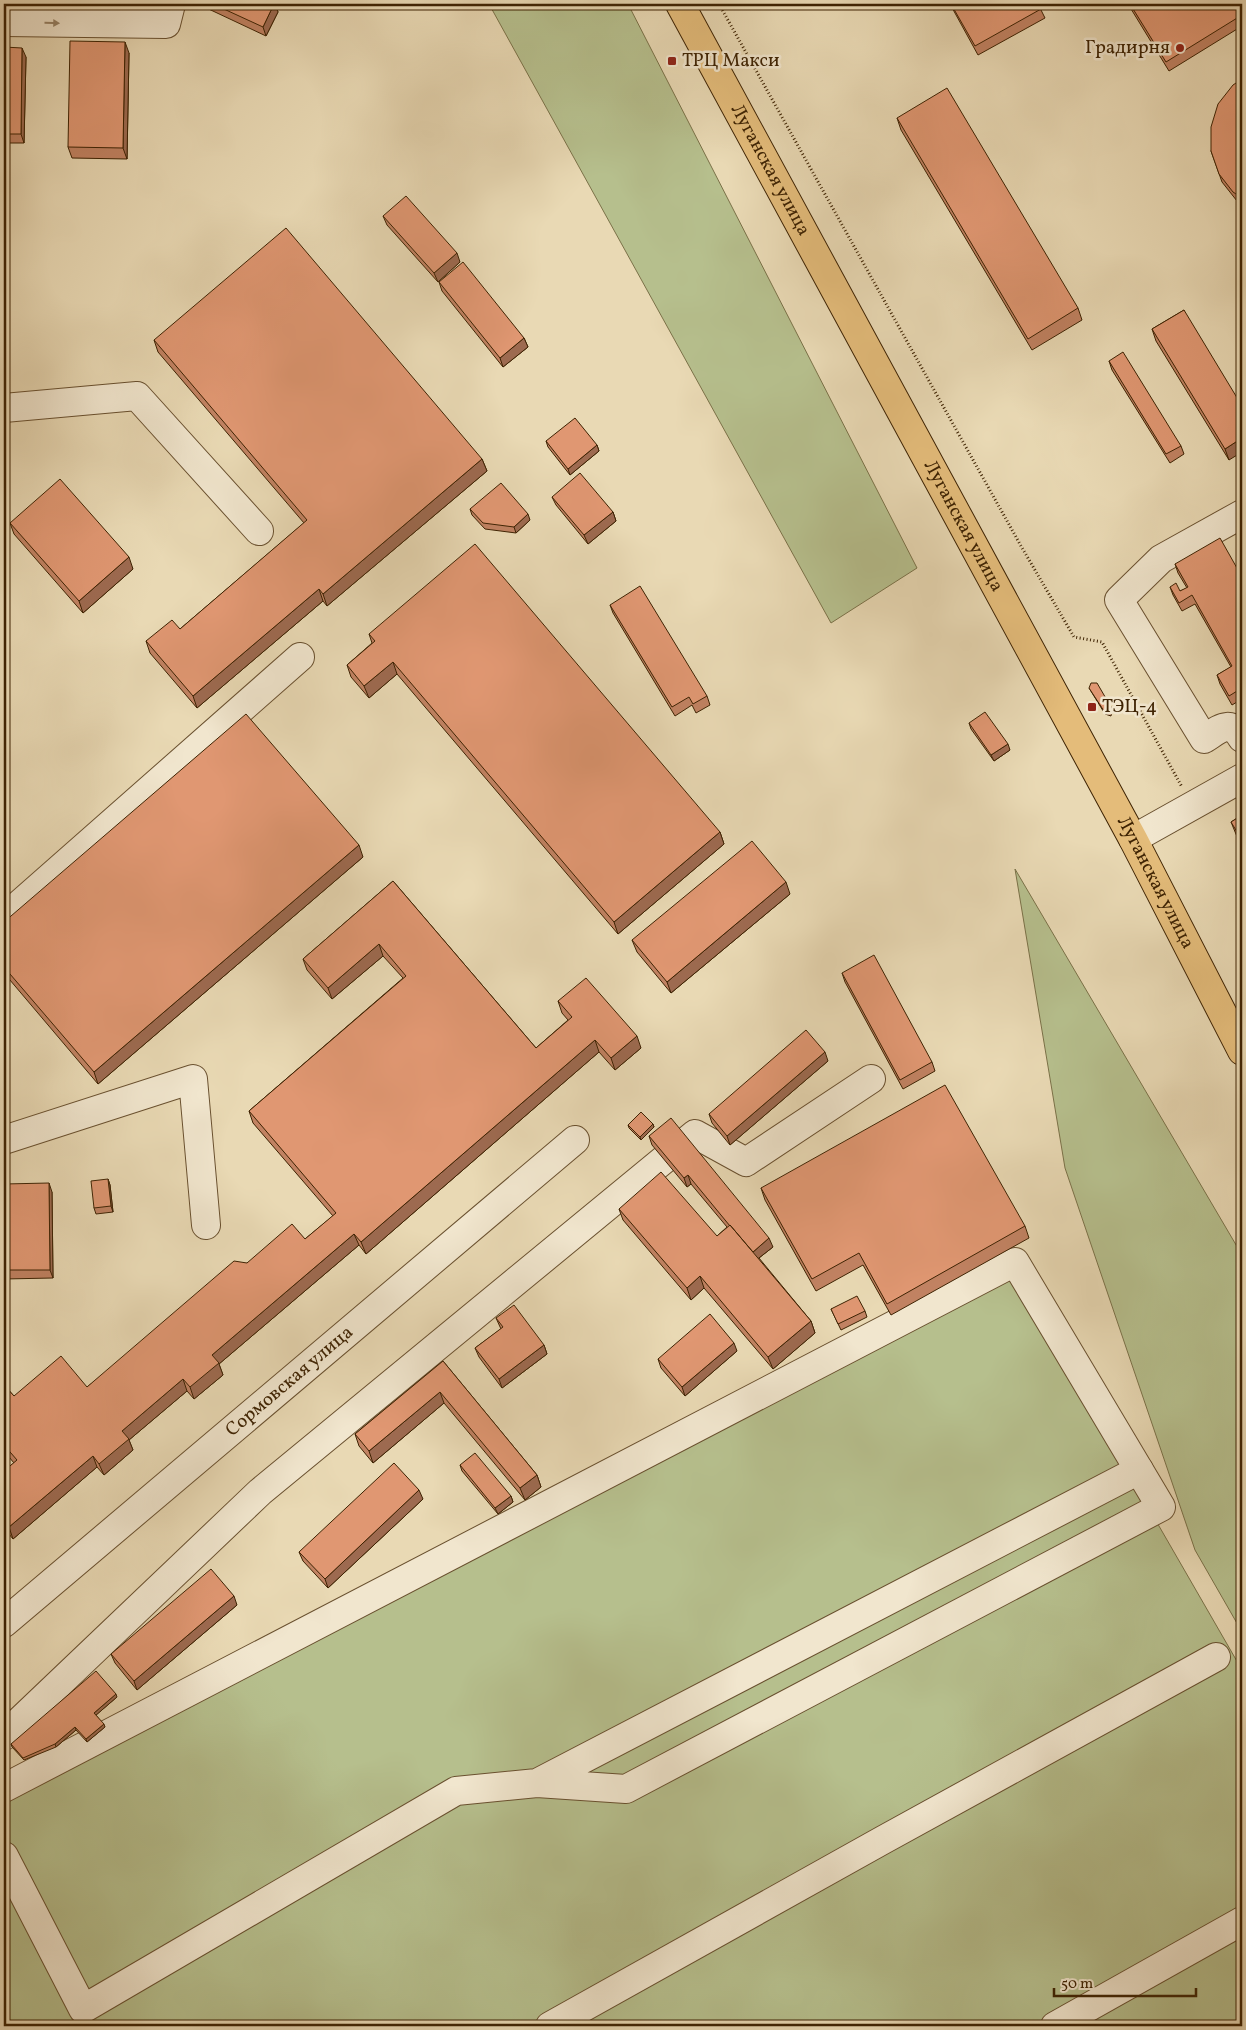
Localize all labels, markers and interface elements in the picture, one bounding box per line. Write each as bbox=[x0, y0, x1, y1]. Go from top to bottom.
one-way arrow bbox=[45, 19, 61, 27]
place label: Градирня bbox=[1085, 35, 1170, 61]
marker: Градирня bbox=[1174, 42, 1186, 54]
place label: ТРЦ Макси bbox=[682, 48, 780, 74]
marker: ТРЦ Макси bbox=[666, 55, 678, 67]
street label: Луганская улица bbox=[724, 100, 816, 241]
street label: Луганская улица bbox=[917, 456, 1010, 597]
place label: ТЭЦ-4 bbox=[1102, 694, 1157, 720]
marker: ТЭЦ-4 bbox=[1086, 701, 1098, 713]
street label: Луганская улица bbox=[1110, 812, 1200, 954]
street label: Сормовская улица bbox=[220, 1320, 359, 1443]
scale bar bbox=[1054, 1965, 1196, 1997]
text: 50 m bbox=[1061, 1974, 1093, 1995]

